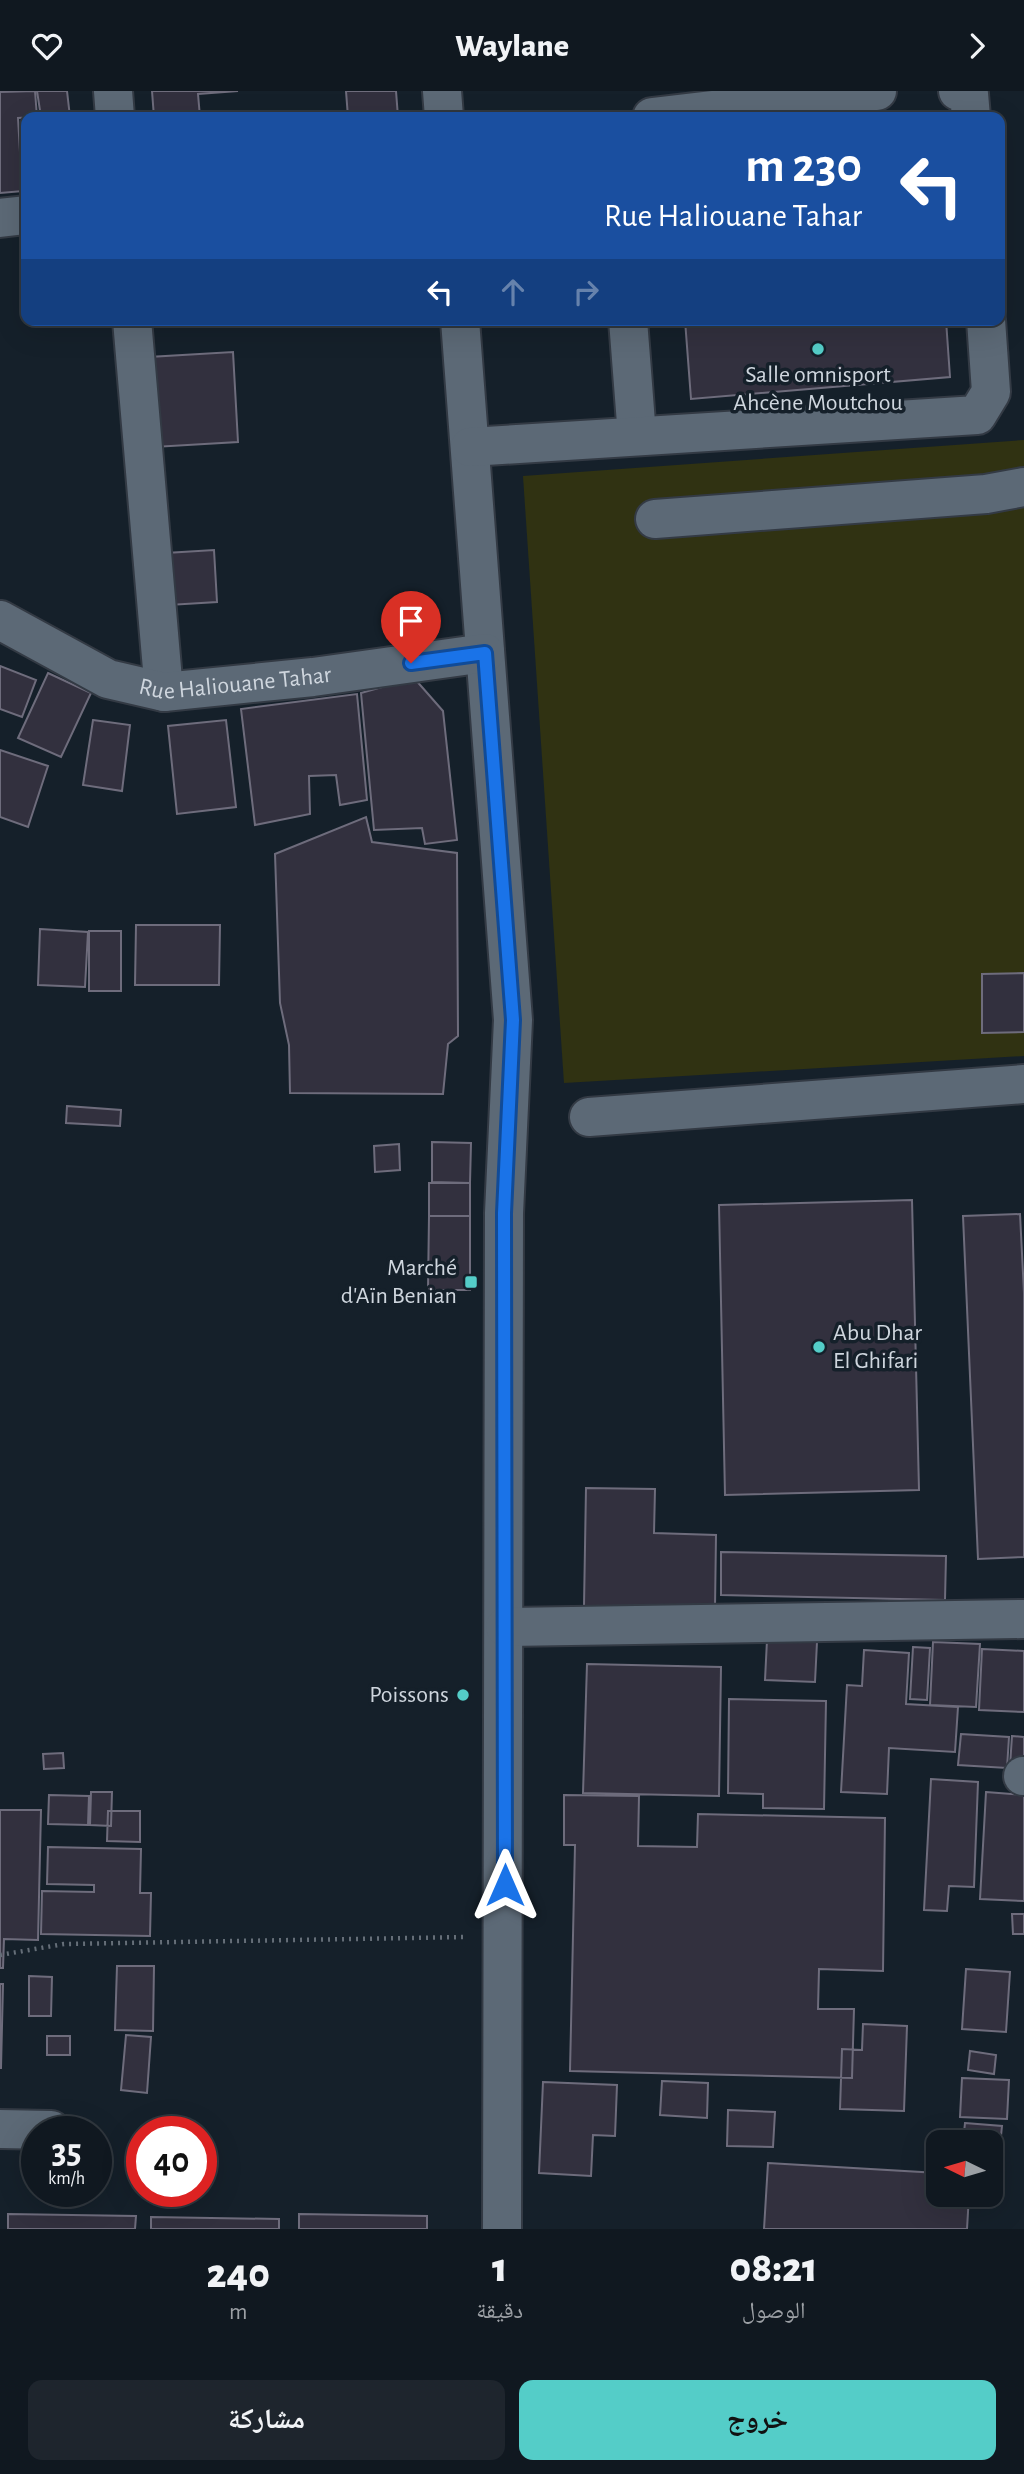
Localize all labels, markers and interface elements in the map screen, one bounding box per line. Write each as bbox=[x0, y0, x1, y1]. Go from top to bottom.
icon: heart bbox=[28, 27, 66, 65]
icon: forward bbox=[958, 27, 996, 65]
text: Waylane bbox=[455, 30, 569, 62]
icon: left bbox=[886, 140, 977, 231]
text: 230 m bbox=[745, 142, 862, 191]
text: Rue Haliouane Tahar bbox=[604, 200, 862, 232]
icon: left bbox=[421, 273, 459, 311]
icon: ahead bbox=[494, 273, 532, 311]
icon: right bbox=[567, 273, 605, 311]
marker: Salle omnisport Ahcène Moutchou bbox=[810, 341, 826, 357]
place label: Salle omnisport Ahcène Moutchou bbox=[733, 363, 903, 415]
pin bbox=[381, 591, 441, 663]
icon: arrive bbox=[392, 602, 430, 640]
street label: Rue Haliouane Tahar bbox=[137, 663, 333, 704]
place label: Marché d'Aïn Benian bbox=[341, 1256, 457, 1308]
marker: Marché d'Aïn Benian bbox=[463, 1274, 479, 1290]
place label: Abu Dhar El Ghifari bbox=[833, 1321, 922, 1373]
marker: Abu Dhar El Ghifari bbox=[811, 1339, 827, 1355]
place label: Poissons bbox=[369, 1683, 449, 1707]
marker: Poissons bbox=[455, 1687, 471, 1703]
position arrow bbox=[468, 1848, 542, 1922]
speed limit sign: 40 bbox=[126, 2116, 217, 2207]
north arrow bbox=[926, 2130, 1003, 2207]
map controls bbox=[926, 2130, 1003, 2207]
text: 35 bbox=[51, 2135, 82, 2170]
text: km/h bbox=[48, 2170, 85, 2188]
text: 1 bbox=[492, 2247, 507, 2289]
text: 08:21 bbox=[730, 2247, 818, 2289]
text: 240 bbox=[206, 2253, 270, 2295]
text: دقيقة bbox=[476, 2300, 523, 2323]
text: الوصول bbox=[742, 2300, 805, 2323]
text: m bbox=[229, 2301, 247, 2324]
button: مشاركة bbox=[28, 2380, 505, 2460]
button: خروج bbox=[519, 2380, 996, 2460]

